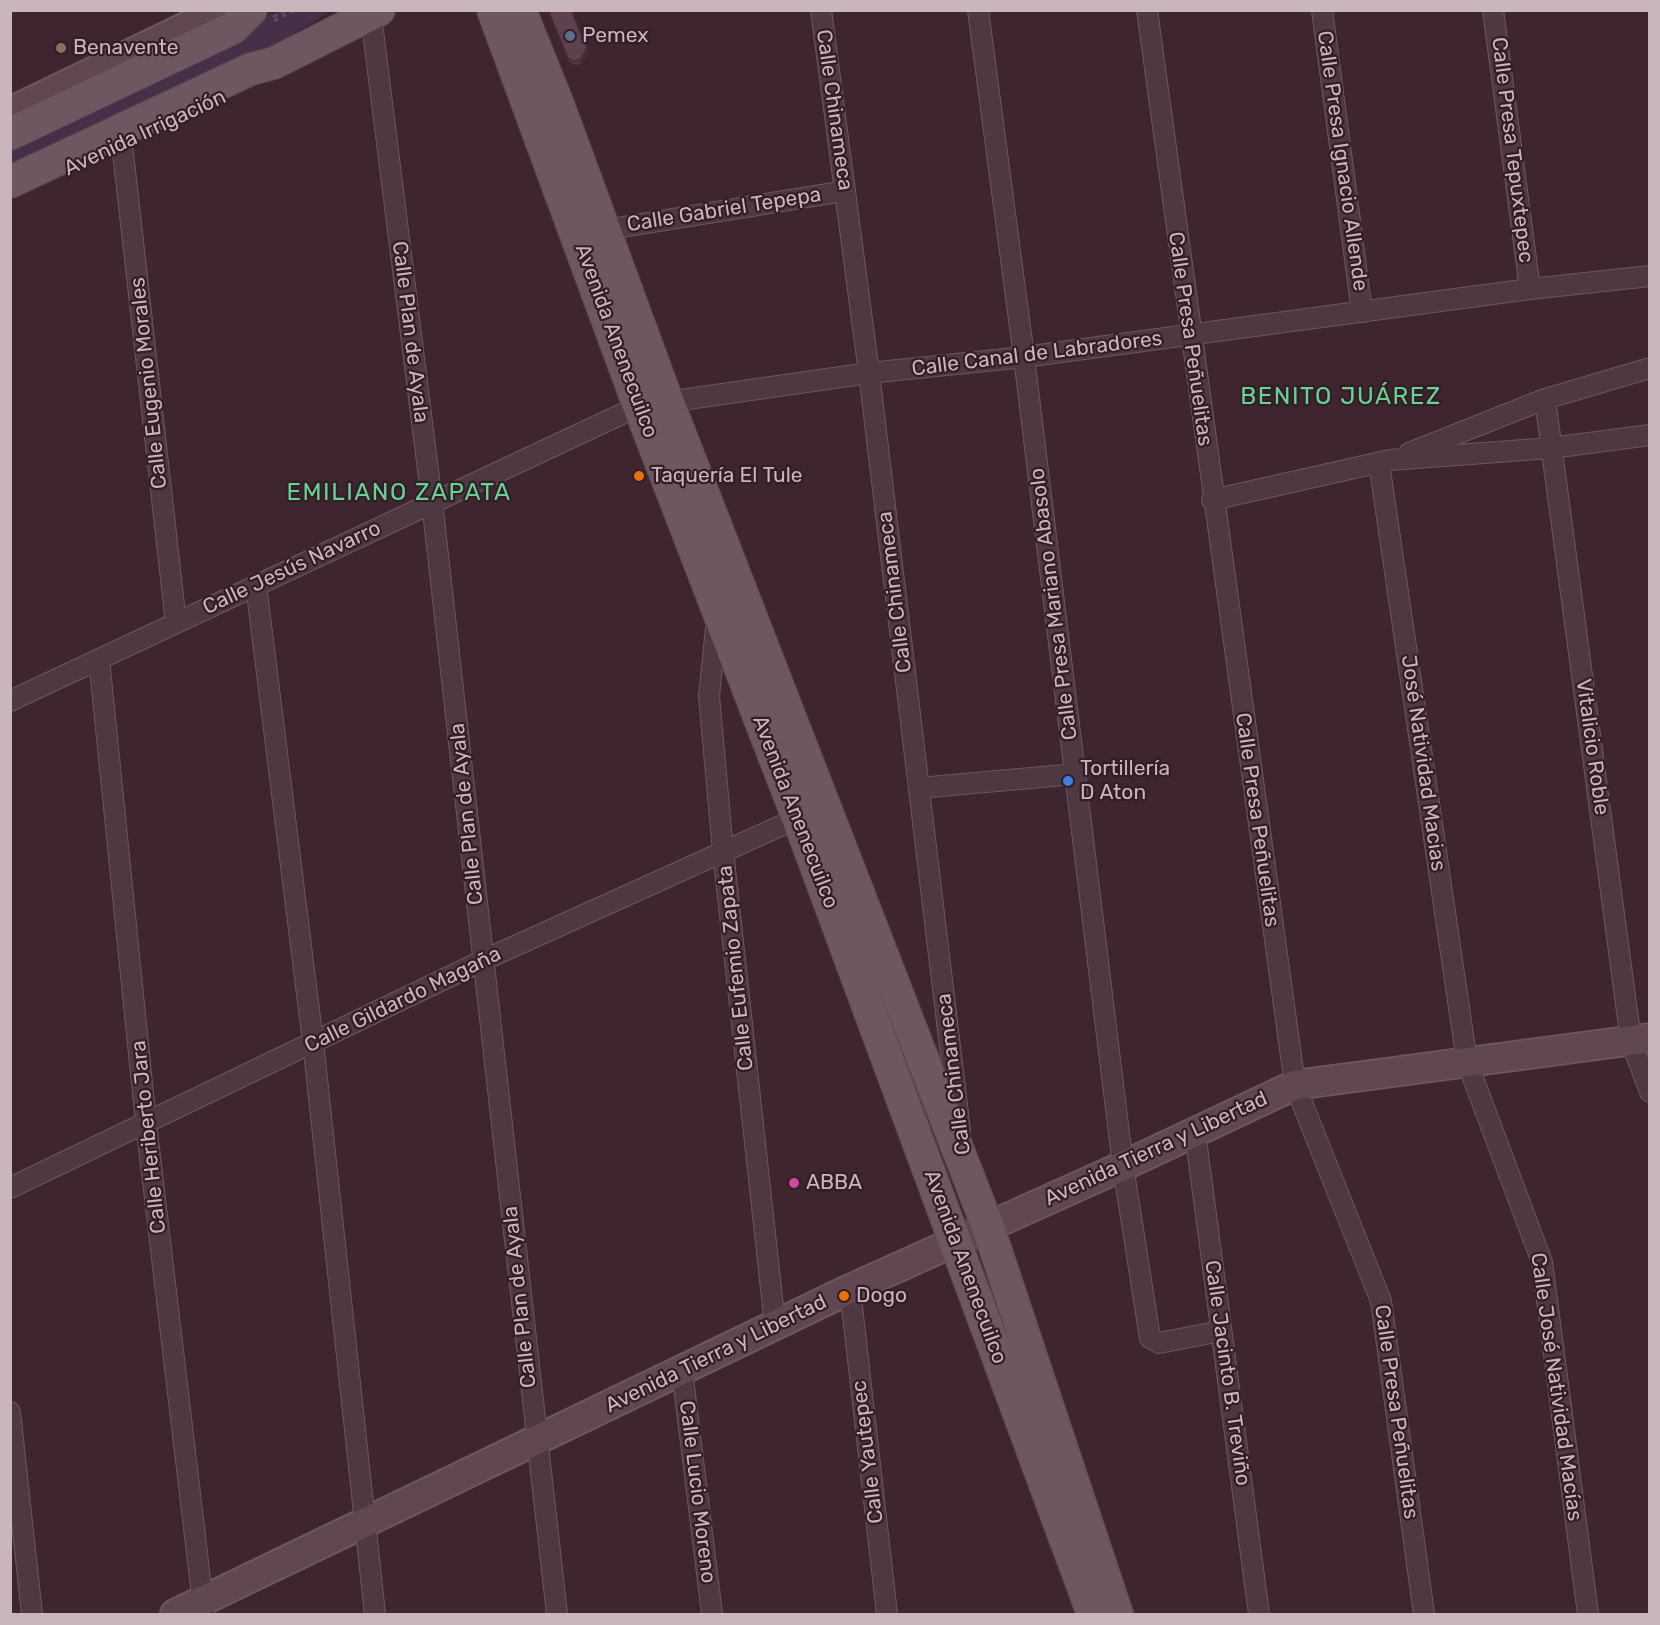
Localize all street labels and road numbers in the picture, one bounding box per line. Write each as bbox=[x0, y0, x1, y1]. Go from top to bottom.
street label: Calle Chinameca bbox=[810, 28, 858, 192]
street label: Calle Presa Ignacio Allende bbox=[1311, 29, 1373, 293]
street label: Calle Presa Tepuxtepec bbox=[1486, 36, 1538, 264]
street label: Avenida Irrigación bbox=[60, 84, 230, 182]
street label: Calle Gabriel Tepepa bbox=[625, 182, 823, 238]
street label: Calle Presa Peñuelitas bbox=[1162, 230, 1218, 448]
street label: Calle Plan de Ayala bbox=[386, 240, 434, 424]
street label: Avenida Anenecuilco bbox=[569, 241, 663, 441]
street label: Calle Eugenio Morales bbox=[125, 276, 173, 490]
street label: Calle Canal de Labradores bbox=[910, 326, 1164, 382]
street label: Calle Presa Mariano Abasolo bbox=[1025, 466, 1083, 742]
street label: Calle Chinameca bbox=[873, 510, 917, 674]
street label: Calle Jesús Navarro bbox=[199, 516, 385, 620]
street label: José Natividad Macias bbox=[1395, 653, 1451, 873]
street label: Vitalicio Roble bbox=[1570, 677, 1614, 817]
street label: Calle Presa Peñuelitas bbox=[1229, 711, 1285, 929]
street label: Avenida Anenecuilco bbox=[747, 712, 843, 912]
street label: Calle Plan de Ayala bbox=[445, 722, 489, 906]
street label: Calle Eufemio Zapata bbox=[713, 864, 759, 1072]
street label: Calle Gildardo Magaña bbox=[301, 941, 505, 1059]
street label: Calle Chinameca bbox=[932, 992, 976, 1156]
street label: Calle Heriberto Jara bbox=[126, 1039, 172, 1235]
street label: Avenida Tierra y Libertad bbox=[1041, 1086, 1271, 1212]
street label: Avenida Anenecuilco bbox=[918, 1167, 1012, 1367]
street label: Calle Plan de Ayala bbox=[498, 1205, 542, 1389]
street label: Calle José Natividad Macías bbox=[1525, 1251, 1587, 1523]
street label: Calle Jacinto B. Treviño bbox=[1199, 1259, 1255, 1487]
street label: Avenida Tierra y Libertad bbox=[601, 1289, 831, 1419]
street label: Calle Presa Peñuelitas bbox=[1368, 1303, 1424, 1521]
street label: Calle Yautepec bbox=[847, 1379, 889, 1525]
street label: Calle Lucio Moreno bbox=[673, 1399, 721, 1585]

